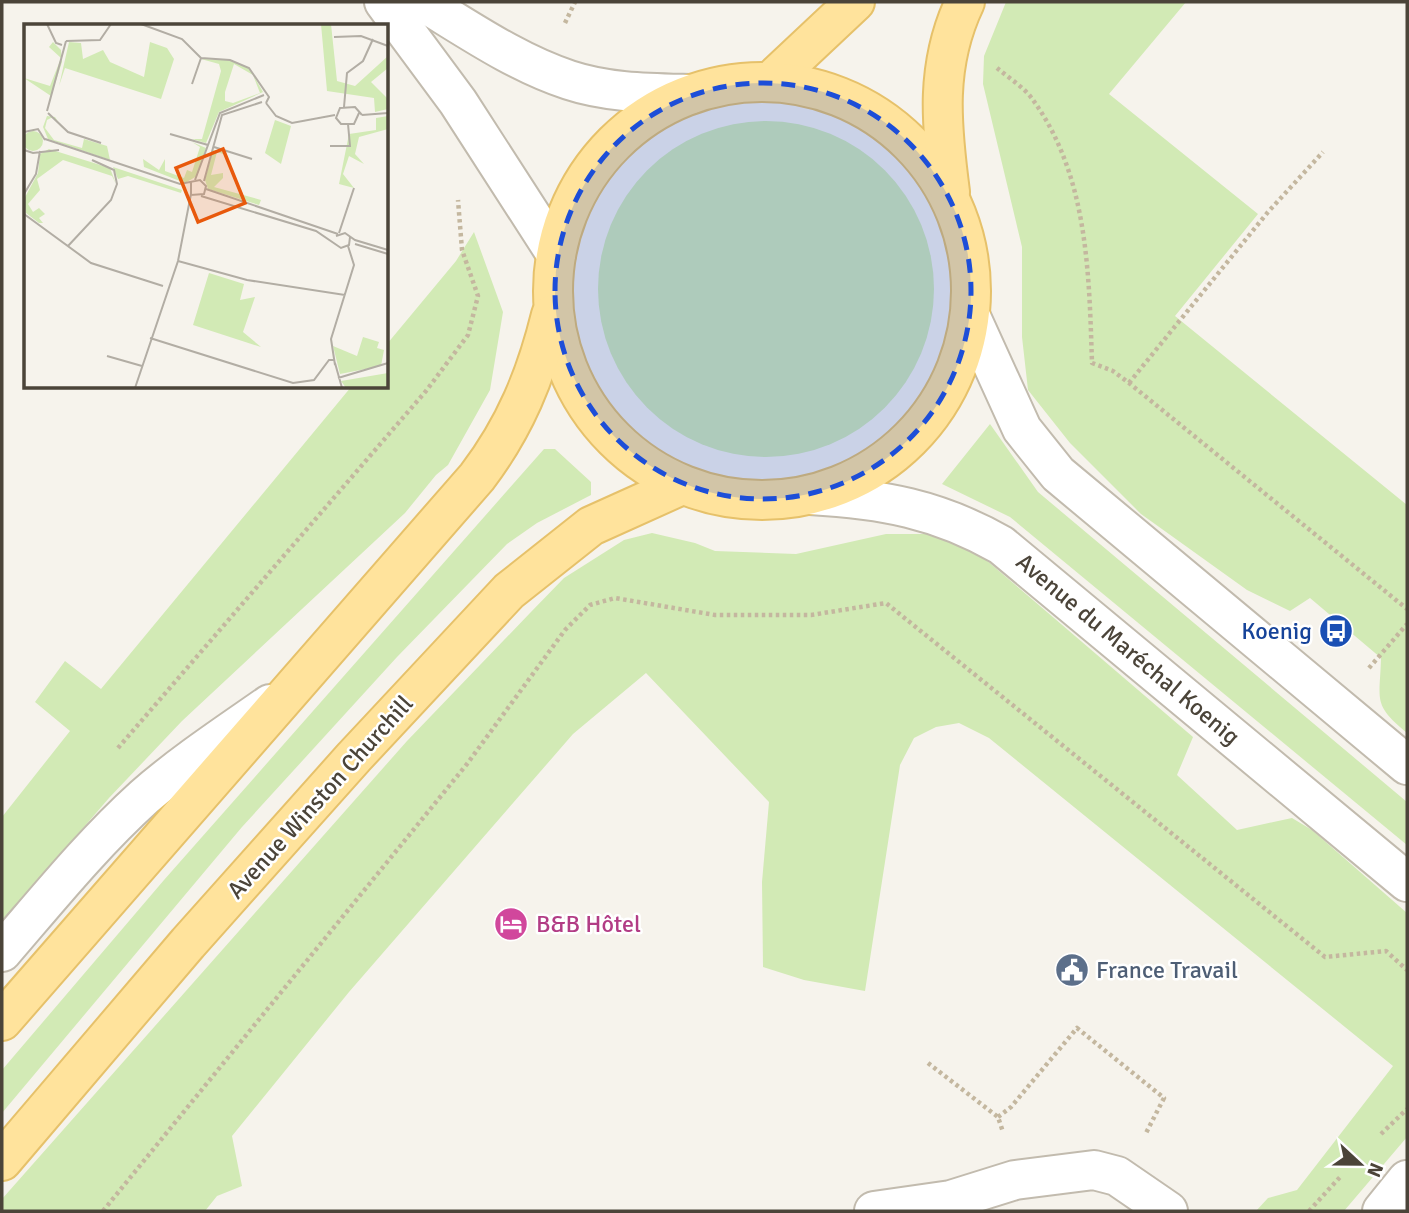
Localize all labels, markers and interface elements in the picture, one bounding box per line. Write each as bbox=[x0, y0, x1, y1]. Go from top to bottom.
inset map bbox=[24, 24, 388, 388]
street label: Avenue du Maréchal Koenig bbox=[1010, 547, 1246, 751]
bus stop icon: Koenig bbox=[1317, 612, 1355, 650]
place label: Koenig bbox=[1241, 616, 1312, 646]
street label: Avenue Winston Churchill bbox=[221, 689, 419, 905]
hotel icon: B&B Hôtel bbox=[492, 905, 530, 943]
place label: B&B Hôtel bbox=[536, 909, 641, 939]
public building icon: France Travail bbox=[1053, 951, 1091, 989]
place label: France Travail bbox=[1096, 955, 1238, 985]
north arrow bbox=[1325, 1129, 1395, 1199]
text: N bbox=[1361, 1159, 1388, 1181]

